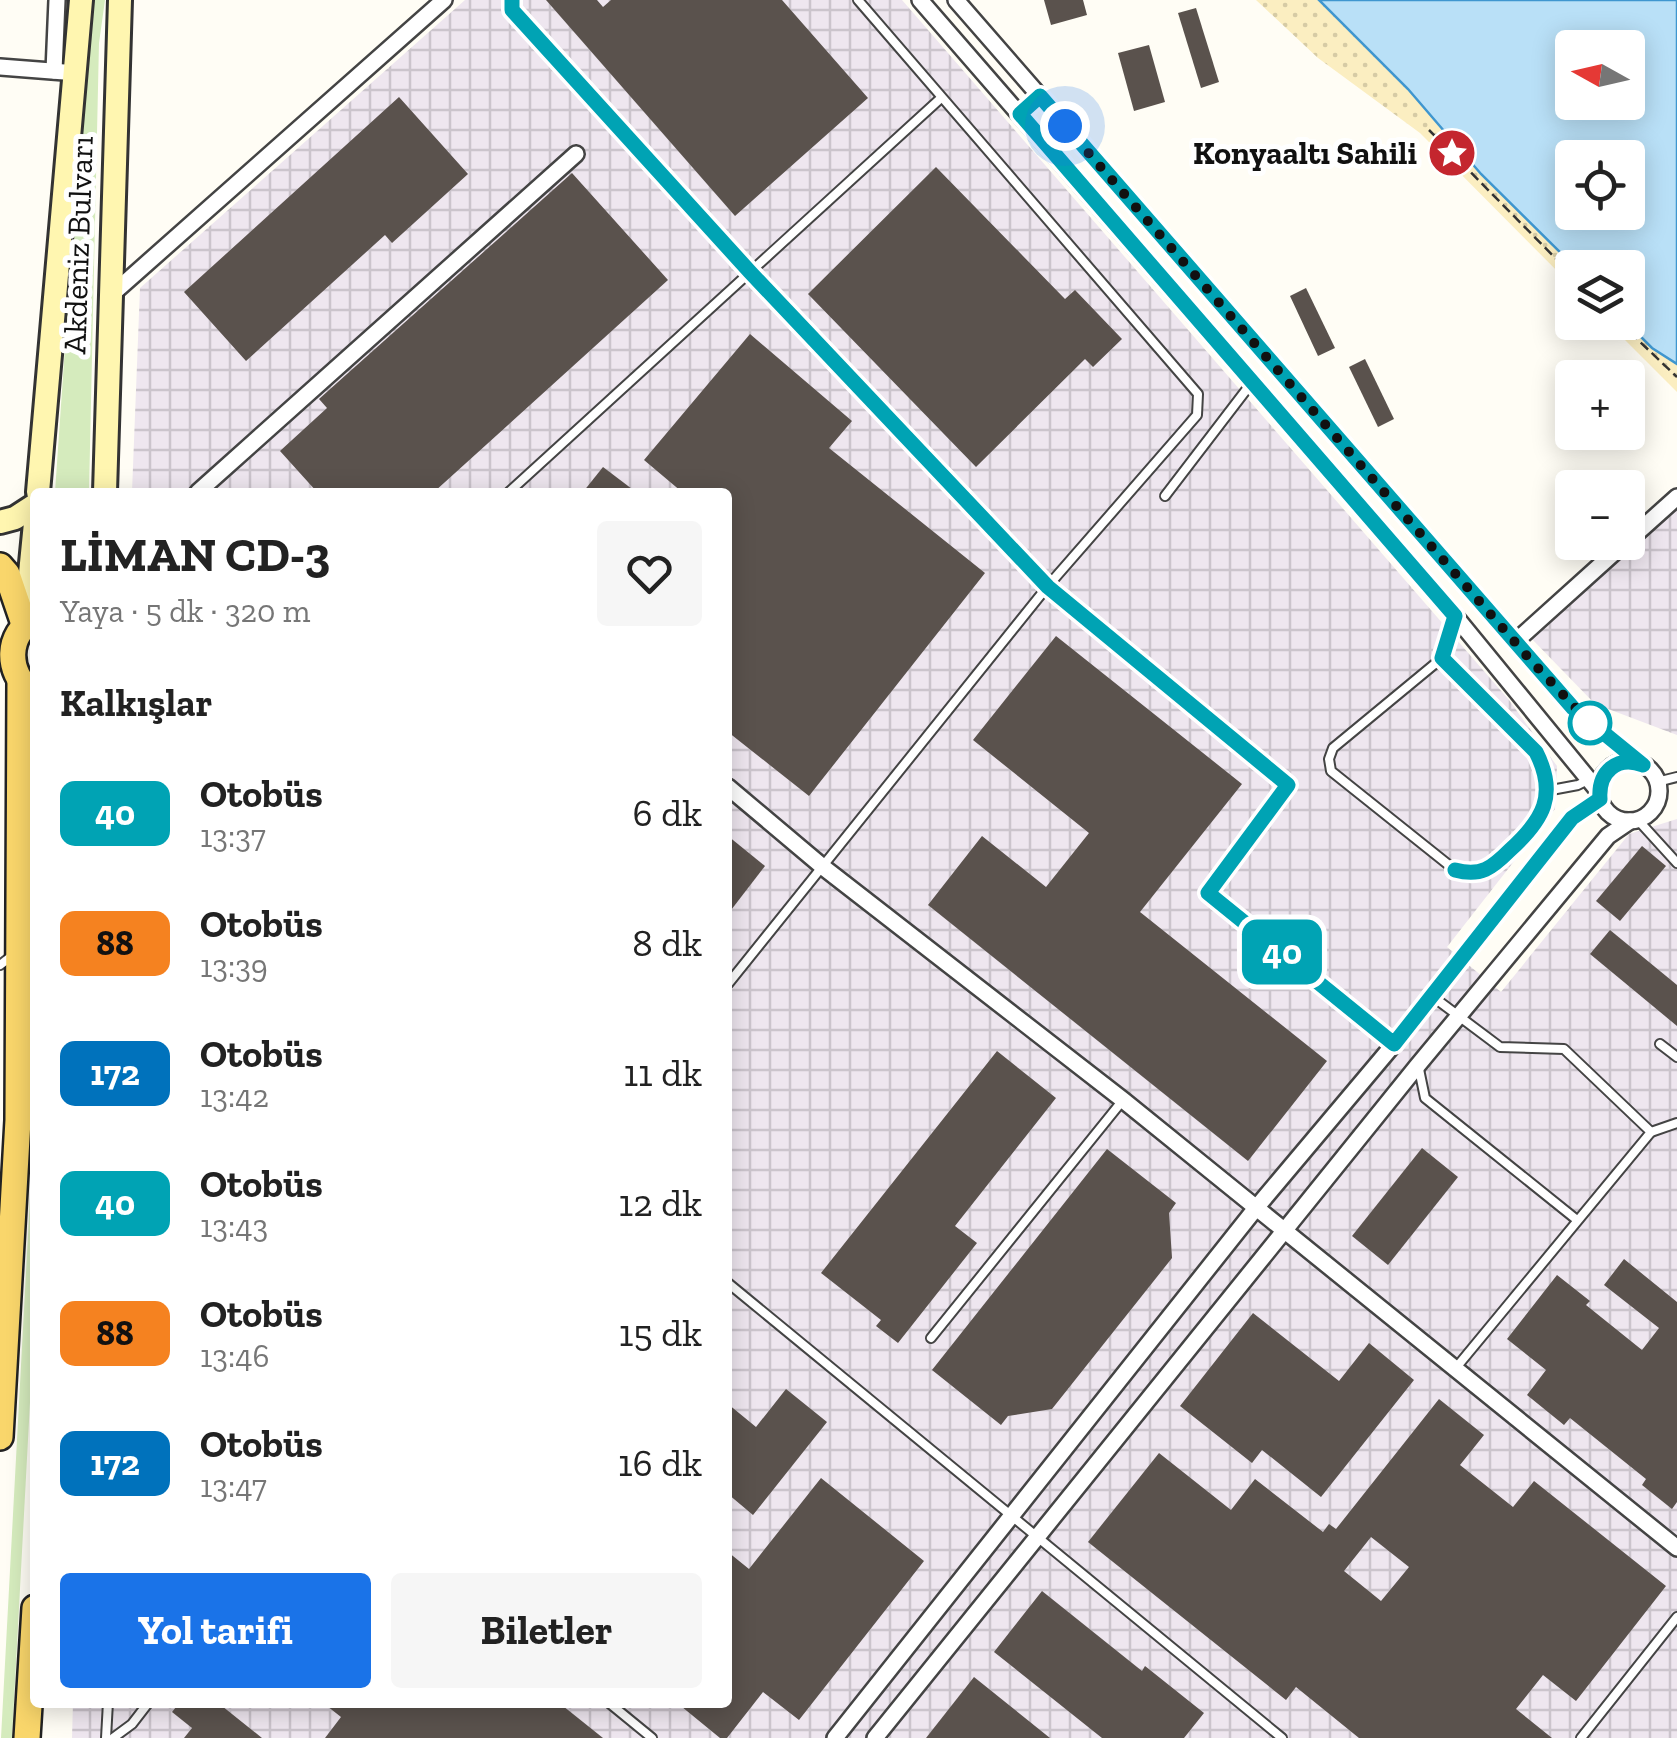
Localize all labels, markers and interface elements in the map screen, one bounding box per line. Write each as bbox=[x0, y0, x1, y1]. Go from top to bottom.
north arrow bbox=[1555, 30, 1645, 120]
map controls bbox=[1555, 30, 1645, 560]
your location bbox=[1040, 101, 1090, 151]
place icon: Konyaaltı Sahili bbox=[1426, 127, 1478, 179]
place label: Konyaaltı Sahili bbox=[1193, 134, 1417, 172]
street label: Akdeniz Bulvarı bbox=[55, 135, 101, 355]
button: locate bbox=[1555, 140, 1645, 230]
button: layers bbox=[1555, 250, 1645, 340]
button: + bbox=[1555, 360, 1645, 450]
button: − bbox=[1555, 470, 1645, 560]
button: heart bbox=[597, 521, 702, 626]
text: LİMAN CD-3 bbox=[60, 526, 330, 583]
text: Yaya · 5 dk · 320 m bbox=[60, 592, 310, 630]
text: Kalkışlar bbox=[60, 680, 212, 726]
unlabelled marker bbox=[1569, 702, 1611, 744]
text: Otobüs bbox=[200, 771, 323, 817]
text: 6 dk bbox=[633, 790, 702, 836]
text: 40 bbox=[95, 792, 135, 834]
text: 13:37 bbox=[200, 817, 266, 855]
text: Otobüs bbox=[200, 901, 323, 947]
text: 8 dk bbox=[632, 920, 702, 966]
line badge: 40 bbox=[1237, 920, 1327, 984]
text: 88 bbox=[96, 922, 134, 964]
text: 40 bbox=[1262, 931, 1302, 973]
text: 13:39 bbox=[200, 947, 268, 985]
text: Otobüs bbox=[200, 1031, 323, 1077]
text: 11 dk bbox=[623, 1050, 702, 1096]
text: 172 bbox=[90, 1052, 140, 1094]
text: 13:42 bbox=[200, 1077, 269, 1115]
text: Otobüs bbox=[200, 1161, 323, 1207]
text: 12 dk bbox=[619, 1180, 702, 1226]
text: 40 bbox=[95, 1182, 135, 1224]
text: 13:43 bbox=[200, 1207, 268, 1245]
text: Otobüs bbox=[200, 1291, 323, 1337]
text: 15 dk bbox=[619, 1310, 702, 1356]
text: 88 bbox=[96, 1312, 134, 1354]
text: 13:46 bbox=[200, 1337, 269, 1375]
text: Otobüs bbox=[200, 1421, 323, 1467]
text: 16 dk bbox=[618, 1440, 702, 1486]
text: 172 bbox=[90, 1442, 140, 1484]
text: 13:47 bbox=[200, 1467, 267, 1505]
button: Yol tarifi bbox=[60, 1573, 371, 1688]
button: Biletler bbox=[391, 1573, 702, 1688]

